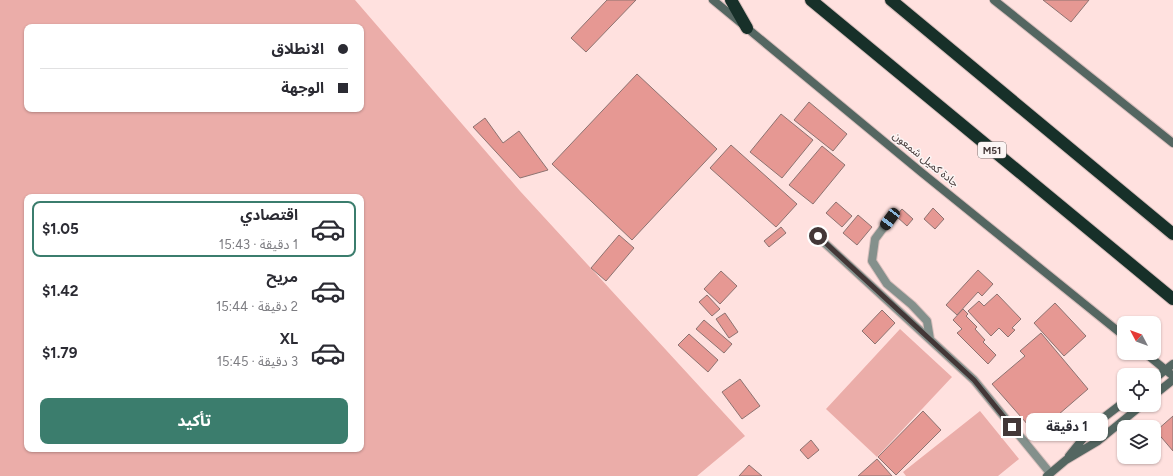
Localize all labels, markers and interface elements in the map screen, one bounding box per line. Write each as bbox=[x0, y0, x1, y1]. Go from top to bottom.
text: الانطلاق bbox=[272, 40, 324, 58]
text: الوجهة bbox=[281, 79, 324, 97]
street label: جادة كميل شمعون bbox=[890, 129, 962, 190]
road number: M51 bbox=[978, 142, 1006, 158]
text: اقتصادي bbox=[240, 206, 298, 224]
car bbox=[878, 206, 902, 232]
icon: car bbox=[310, 211, 346, 247]
text: $1.05 bbox=[42, 220, 79, 238]
route start bbox=[809, 227, 827, 245]
text: 1 دقيقة · 15:43 bbox=[219, 237, 298, 252]
text: مريح bbox=[266, 268, 298, 286]
icon: car bbox=[310, 273, 346, 309]
text: $1.42 bbox=[42, 282, 79, 300]
text: 2 دقيقة · 15:44 bbox=[216, 299, 298, 314]
north arrow bbox=[1117, 316, 1161, 360]
map controls bbox=[1117, 316, 1161, 464]
text: XL bbox=[280, 330, 298, 348]
icon: car bbox=[310, 335, 346, 371]
text: $1.79 bbox=[42, 344, 77, 362]
text: 3 دقيقة · 15:45 bbox=[217, 354, 298, 369]
button: locate bbox=[1117, 368, 1161, 412]
button: تأكيد bbox=[40, 398, 348, 444]
callout: 1 دقيقة bbox=[1026, 413, 1108, 441]
route end bbox=[1003, 418, 1021, 436]
text: 1 دقيقة bbox=[1046, 419, 1088, 434]
button: layers bbox=[1117, 420, 1161, 464]

